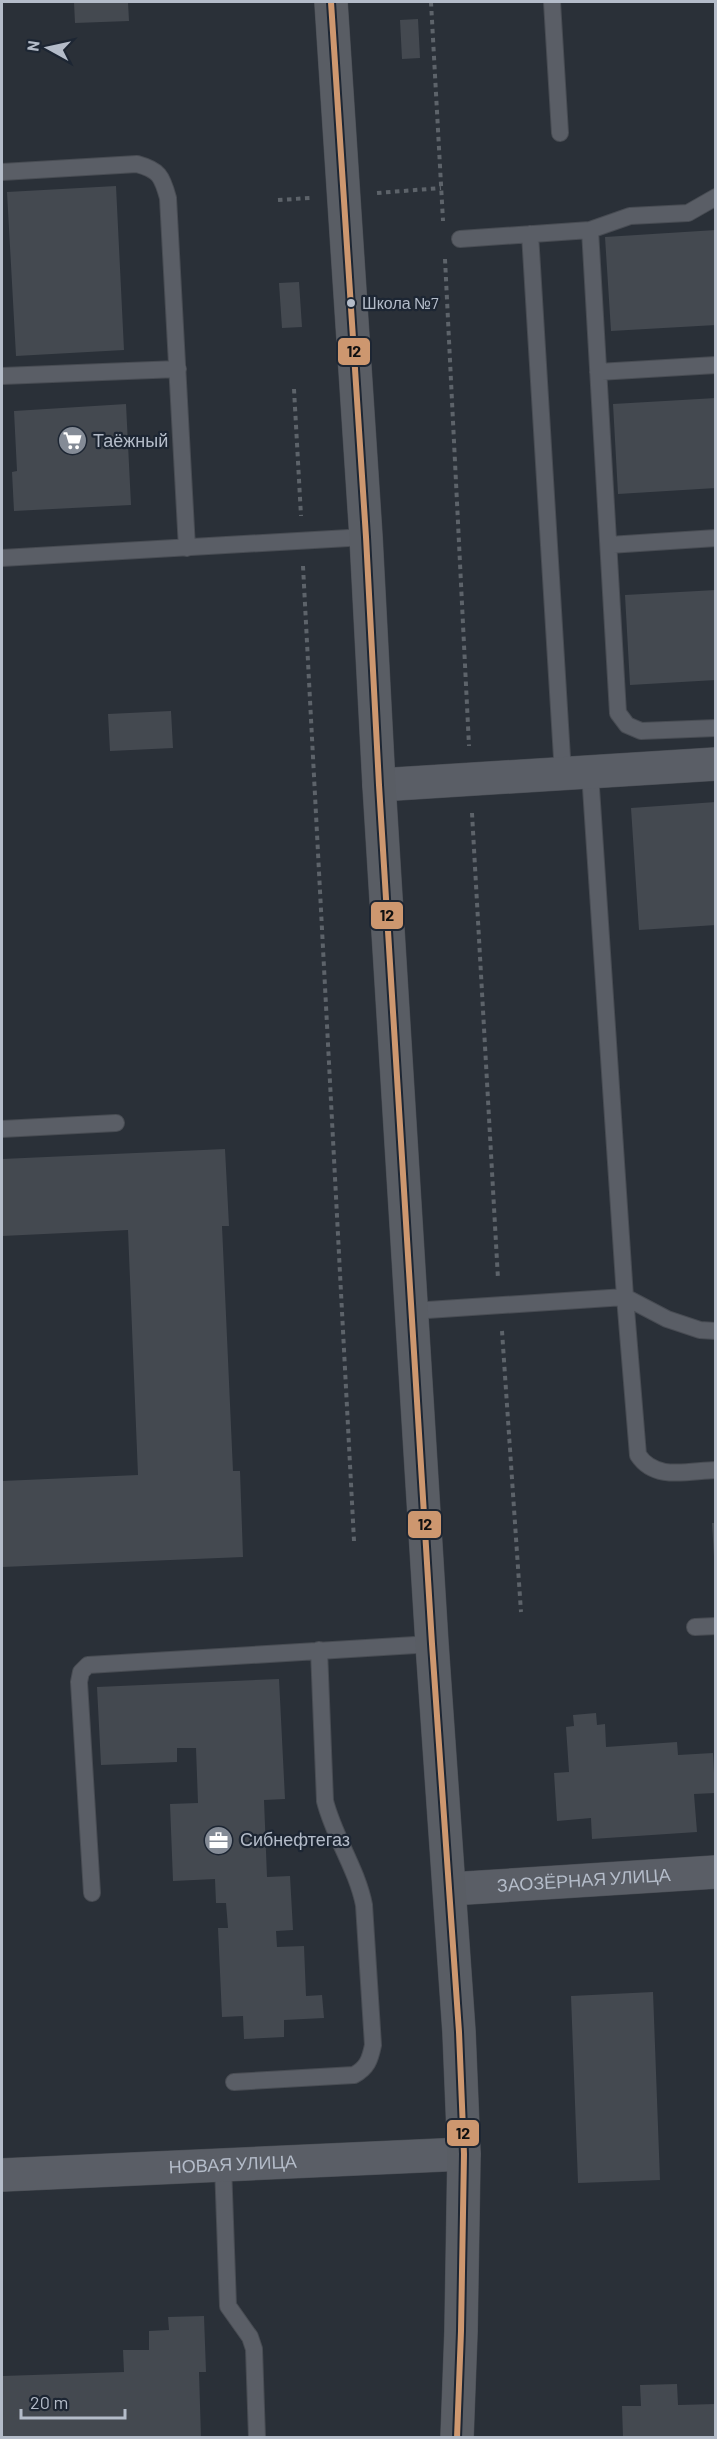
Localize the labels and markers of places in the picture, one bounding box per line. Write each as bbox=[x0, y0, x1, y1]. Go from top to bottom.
place label: Школа №7 bbox=[362, 293, 439, 312]
marker: Школа №7 bbox=[345, 297, 357, 309]
supermarket icon: Таёжный bbox=[56, 425, 88, 457]
place label: Таёжный bbox=[93, 429, 168, 451]
office icon: Сибнефтегаз bbox=[203, 1824, 235, 1856]
place label: Сибнефтегаз bbox=[240, 1828, 350, 1850]

